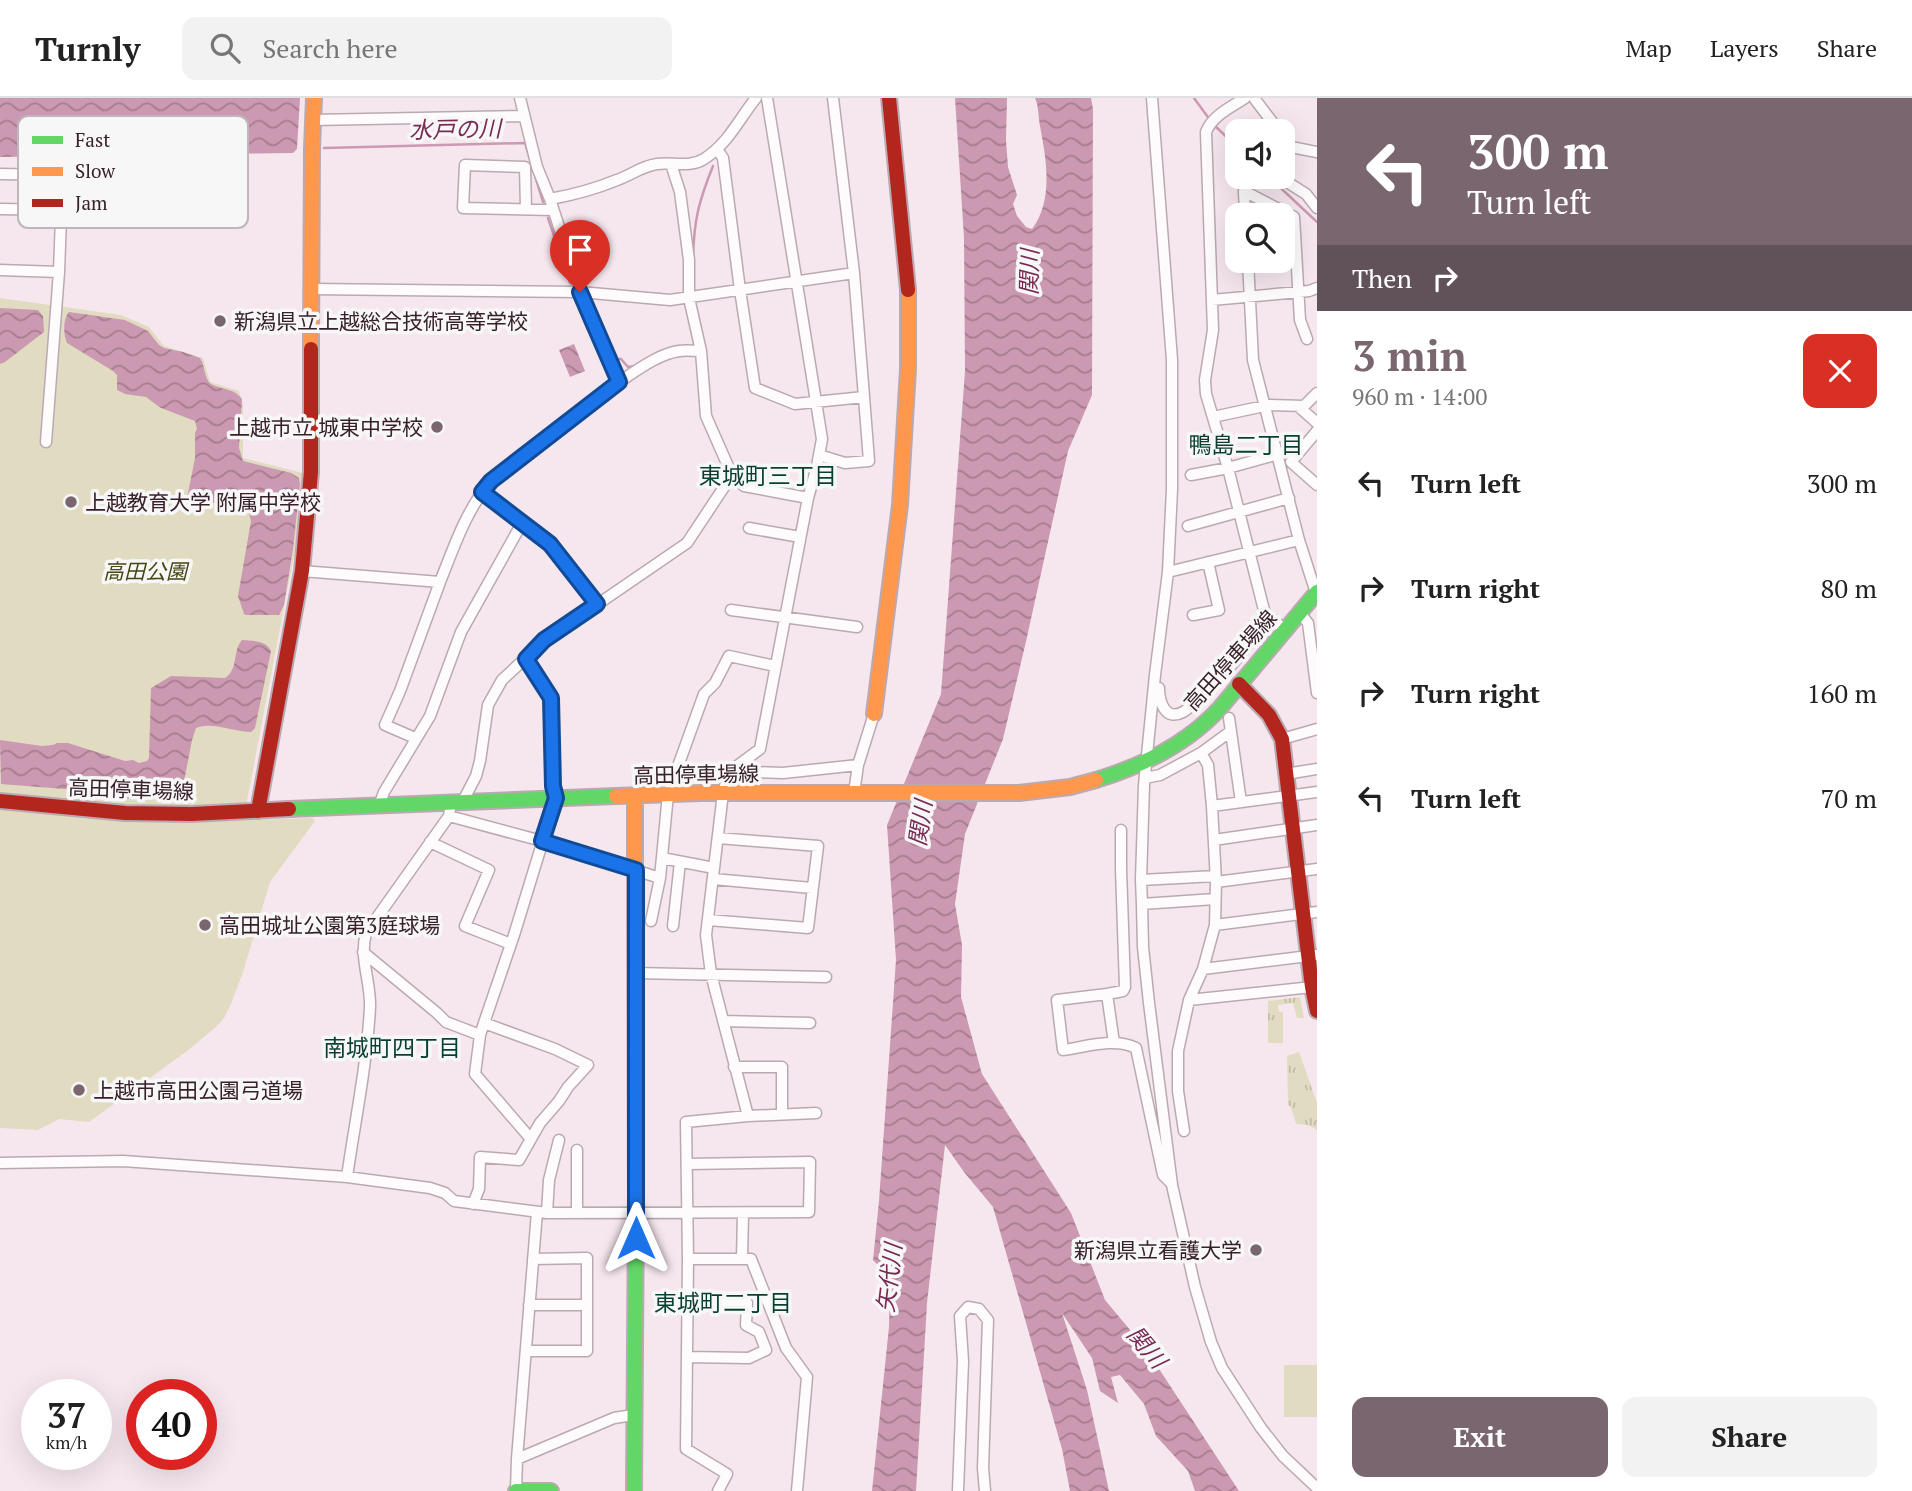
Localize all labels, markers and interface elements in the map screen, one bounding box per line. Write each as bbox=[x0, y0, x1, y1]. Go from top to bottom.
search box bbox=[182, 17, 672, 80]
text: Turnly bbox=[35, 27, 140, 70]
icon: search bbox=[206, 29, 244, 67]
text: Search here bbox=[262, 31, 398, 65]
text: Map bbox=[1625, 32, 1672, 64]
text: Layers bbox=[1710, 32, 1779, 64]
text: Share bbox=[1817, 32, 1877, 64]
water label: 水戸の川 bbox=[409, 113, 504, 145]
legend bbox=[18, 116, 248, 228]
text: 300 m bbox=[1467, 118, 1609, 183]
map controls bbox=[1225, 119, 1295, 273]
button: sound bbox=[1225, 119, 1295, 189]
icon: left bbox=[1352, 126, 1443, 217]
text: Fast bbox=[75, 127, 110, 152]
text: Slow bbox=[75, 158, 116, 183]
text: Turn left bbox=[1467, 181, 1591, 223]
text: Jam bbox=[75, 190, 108, 215]
button: search bbox=[1225, 203, 1295, 273]
pin bbox=[550, 220, 610, 292]
icon: arrive bbox=[561, 231, 599, 269]
water label: 関川 bbox=[1013, 246, 1045, 295]
icon: right bbox=[1426, 259, 1464, 297]
text: Then bbox=[1352, 261, 1412, 295]
place label: 新潟県立上越総合技術高等学校 bbox=[234, 307, 528, 335]
marker: 新潟県立上越総合技術高等学校 bbox=[212, 313, 228, 329]
text: 3 min bbox=[1352, 327, 1467, 383]
button: close bbox=[1803, 334, 1877, 408]
text: 960 m · 14:00 bbox=[1352, 381, 1487, 412]
place label: 上越市立 城東中学校 bbox=[229, 413, 423, 441]
marker: 上越市立 城東中学校 bbox=[429, 419, 445, 435]
district label: 鴨島二丁目 bbox=[1189, 429, 1304, 460]
district label: 東城町三丁目 bbox=[699, 460, 837, 491]
icon: left bbox=[1352, 464, 1390, 502]
text: Turn left bbox=[1411, 466, 1521, 500]
text: 300 m bbox=[1807, 466, 1877, 500]
place label: 上越教育大学 附属中学校 bbox=[85, 488, 321, 516]
marker: 上越教育大学 附属中学校 bbox=[63, 494, 79, 510]
park label: 高田公園 bbox=[103, 557, 190, 585]
icon: right bbox=[1352, 569, 1390, 607]
text: Turn right bbox=[1411, 571, 1540, 605]
text: 80 m bbox=[1821, 571, 1877, 605]
street label: 高田停車場線 bbox=[1177, 604, 1283, 716]
icon: right bbox=[1352, 674, 1390, 712]
text: Turn right bbox=[1411, 676, 1540, 710]
text: 160 m bbox=[1807, 676, 1877, 710]
street label: 高田停車場線 bbox=[633, 759, 759, 789]
street label: 高田停車場線 bbox=[68, 773, 194, 805]
icon: left bbox=[1352, 779, 1390, 817]
text: Turn left bbox=[1411, 781, 1521, 815]
text: 70 m bbox=[1821, 781, 1877, 815]
water label: 関川 bbox=[901, 795, 939, 848]
place label: 高田城址公園第3庭球場 bbox=[219, 911, 440, 939]
marker: 高田城址公園第3庭球場 bbox=[197, 917, 213, 933]
district label: 南城町四丁目 bbox=[323, 1032, 461, 1063]
place label: 上越市高田公園弓道場 bbox=[93, 1076, 303, 1104]
marker: 上越市高田公園弓道場 bbox=[71, 1082, 87, 1098]
position arrow bbox=[599, 1201, 673, 1275]
place label: 新潟県立看護大学 bbox=[1074, 1236, 1242, 1264]
water label: 矢代川 bbox=[869, 1239, 909, 1314]
marker: 新潟県立看護大学 bbox=[1248, 1242, 1264, 1258]
district label: 東城町二丁目 bbox=[654, 1287, 792, 1318]
water label: 関川 bbox=[1120, 1319, 1176, 1377]
speed limit sign: 40 bbox=[126, 1379, 217, 1470]
text: 37 bbox=[47, 1392, 86, 1438]
button: Exit bbox=[1352, 1397, 1608, 1477]
button: Share bbox=[1622, 1397, 1877, 1477]
text: km/h bbox=[46, 1430, 87, 1454]

